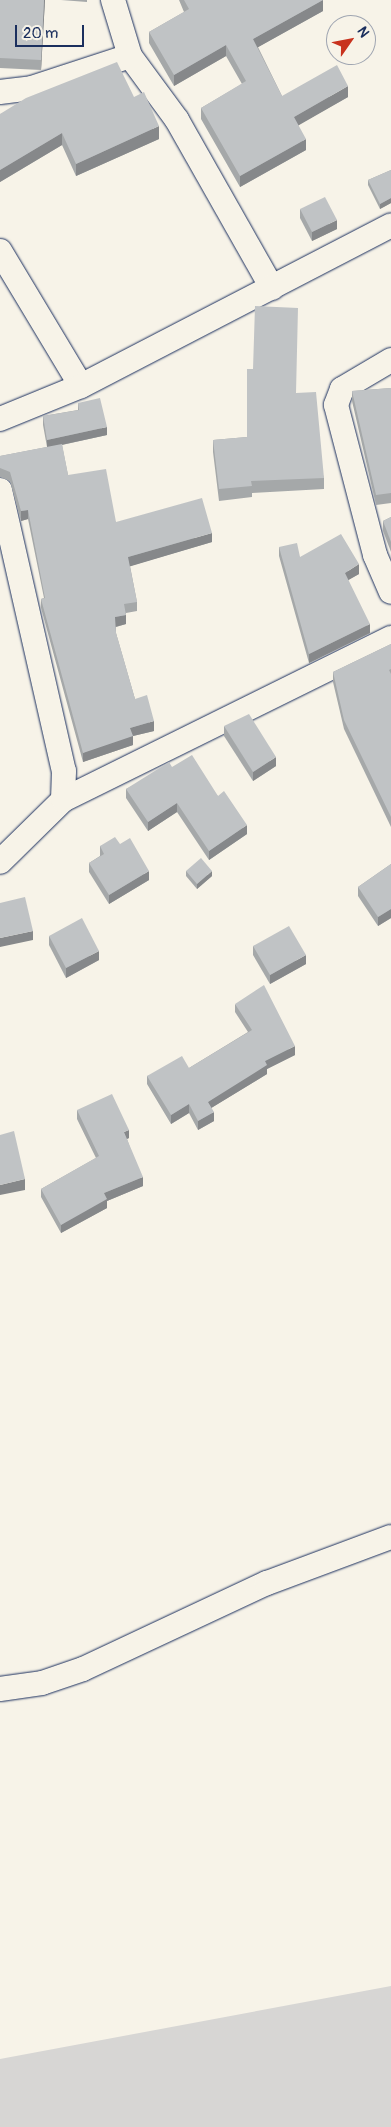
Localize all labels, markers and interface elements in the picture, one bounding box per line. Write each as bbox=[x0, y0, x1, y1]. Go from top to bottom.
scale bar bbox=[18, 15, 86, 47]
north arrow bbox=[326, 15, 376, 65]
text: 20 m bbox=[23, 24, 58, 43]
text: N bbox=[353, 24, 373, 41]

